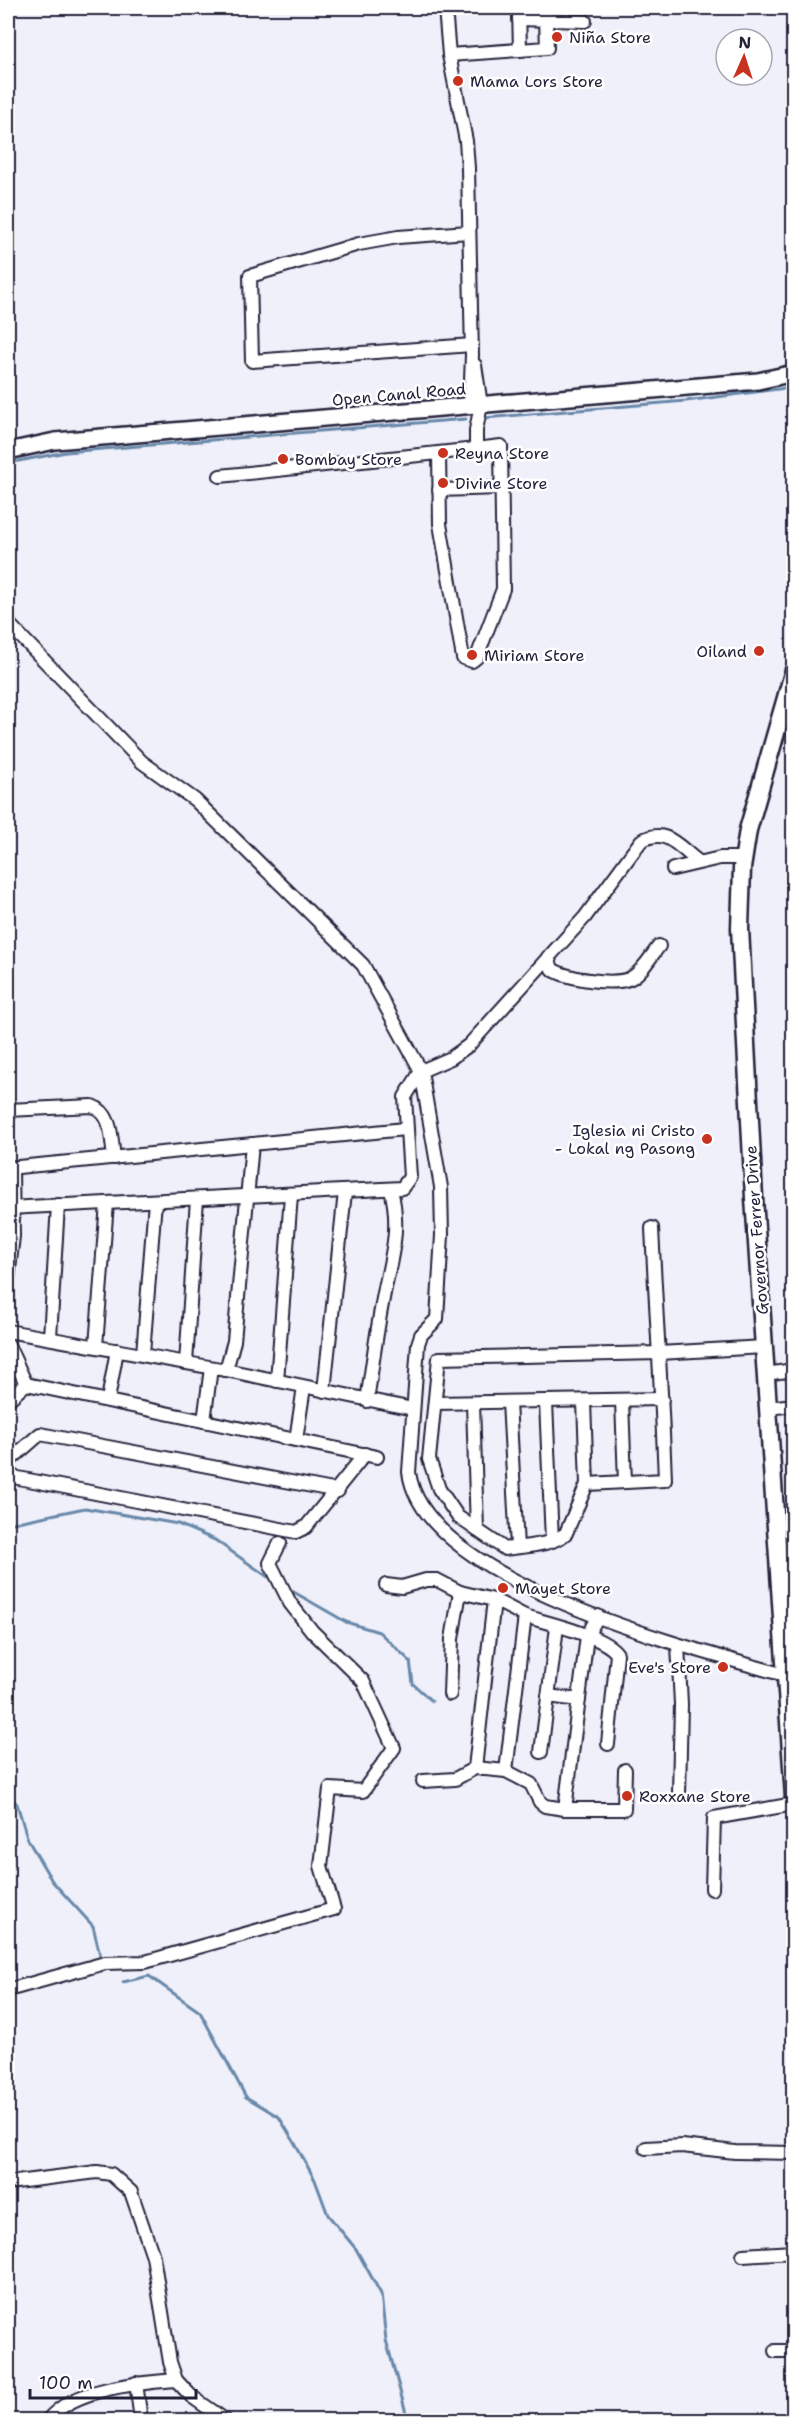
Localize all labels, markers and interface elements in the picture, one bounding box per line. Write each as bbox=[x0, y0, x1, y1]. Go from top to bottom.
place label: Niña Store bbox=[569, 27, 651, 48]
north arrow bbox=[714, 27, 774, 87]
marker: Niña Store bbox=[550, 30, 564, 44]
text: N bbox=[738, 32, 752, 53]
place label: Mama Lors Store bbox=[470, 71, 603, 92]
marker: Mama Lors Store bbox=[451, 74, 465, 88]
street label: Open Canal Road bbox=[331, 378, 467, 411]
place label: Reyna Store bbox=[455, 443, 549, 464]
marker: Reyna Store bbox=[436, 446, 450, 460]
place label: Bombay Store bbox=[295, 449, 402, 470]
marker: Bombay Store bbox=[276, 452, 290, 466]
place label: Divine Store bbox=[455, 473, 548, 494]
marker: Divine Store bbox=[436, 476, 450, 490]
place label: Oiland bbox=[696, 641, 747, 662]
marker: Oiland bbox=[752, 644, 766, 658]
place label: Miriam Store bbox=[484, 645, 585, 666]
marker: Miriam Store bbox=[465, 648, 479, 662]
place label: Iglesia ni Cristo - Lokal ng Pasong bbox=[555, 1120, 695, 1159]
marker: Iglesia ni Cristo - Lokal ng Pasong bbox=[700, 1132, 714, 1146]
street label: Governor Ferrer Drive bbox=[740, 1145, 773, 1315]
place label: Mayet Store bbox=[515, 1578, 611, 1599]
marker: Mayet Store bbox=[496, 1581, 510, 1595]
place label: Eve's Store bbox=[628, 1657, 711, 1678]
marker: Eve's Store bbox=[716, 1660, 730, 1674]
place label: Roxxane Store bbox=[639, 1786, 751, 1807]
marker: Roxxane Store bbox=[620, 1789, 634, 1803]
scale bar bbox=[30, 2362, 196, 2400]
text: 100 m bbox=[39, 2371, 93, 2395]

